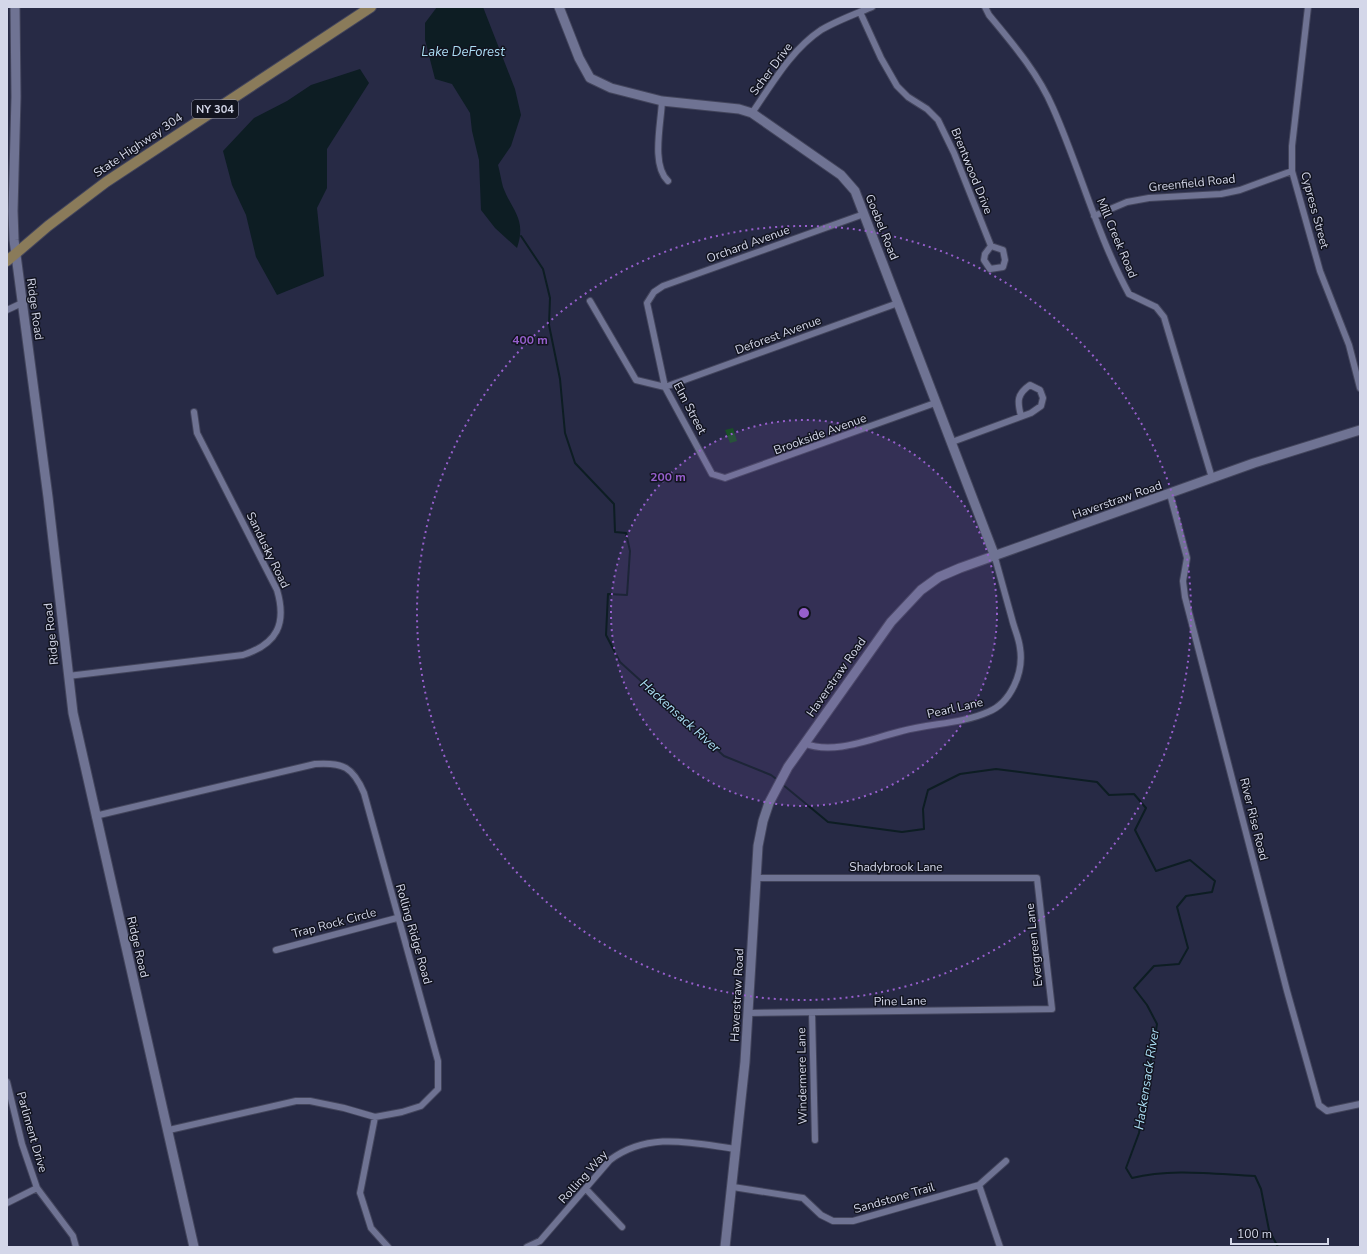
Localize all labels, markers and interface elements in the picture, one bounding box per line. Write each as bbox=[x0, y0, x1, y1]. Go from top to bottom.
street label: Scher Drive bbox=[746, 39, 796, 99]
water label: Lake DeForest bbox=[421, 43, 505, 61]
road number: NY 304 bbox=[192, 100, 238, 118]
street label: State Highway 304 bbox=[90, 109, 186, 181]
street label: Brentwood Drive bbox=[947, 125, 997, 217]
street label: Greenfield Road bbox=[1148, 170, 1236, 196]
street label: Cypress Street bbox=[1297, 170, 1333, 251]
street label: Goebel Road bbox=[862, 192, 902, 262]
street label: Mill Creek Road bbox=[1093, 196, 1141, 280]
street label: Orchard Avenue bbox=[704, 222, 792, 266]
street label: Ridge Road bbox=[23, 277, 47, 341]
street label: Deforest Avenue bbox=[733, 312, 823, 358]
text: 400 m bbox=[512, 332, 548, 348]
street label: Elm Street bbox=[670, 379, 711, 437]
street label: Brookside Avenue bbox=[771, 410, 869, 458]
text: 200 m bbox=[650, 469, 686, 485]
street label: Haverstraw Road bbox=[1070, 477, 1164, 523]
street label: Sandusky Road bbox=[243, 509, 293, 591]
street label: Ridge Road bbox=[40, 602, 62, 666]
centre of rings bbox=[797, 606, 811, 620]
street label: Haverstraw Road bbox=[803, 634, 869, 720]
water label: Hackensack River bbox=[636, 675, 724, 757]
street label: Pearl Lane bbox=[925, 694, 985, 722]
street label: River Rise Road bbox=[1236, 776, 1272, 862]
street label: Shadybrook Lane bbox=[849, 859, 943, 875]
street label: Rolling Ridge Road bbox=[392, 882, 436, 986]
street label: Evergreen Lane bbox=[1022, 903, 1046, 987]
street label: Trap Rock Circle bbox=[290, 904, 378, 942]
street label: Ridge Road bbox=[123, 915, 153, 979]
street label: Haverstraw Road bbox=[727, 948, 747, 1042]
street label: Pine Lane bbox=[873, 993, 927, 1009]
street label: Windermere Lane bbox=[793, 1027, 811, 1125]
water label: Hackensack River bbox=[1130, 1027, 1164, 1131]
street label: Parliment Drive bbox=[13, 1090, 51, 1174]
street label: Rolling Way bbox=[555, 1146, 612, 1207]
street label: Sandstone Trail bbox=[852, 1179, 937, 1217]
scale bar bbox=[1231, 1220, 1328, 1246]
text: 100 m bbox=[1237, 1226, 1272, 1242]

